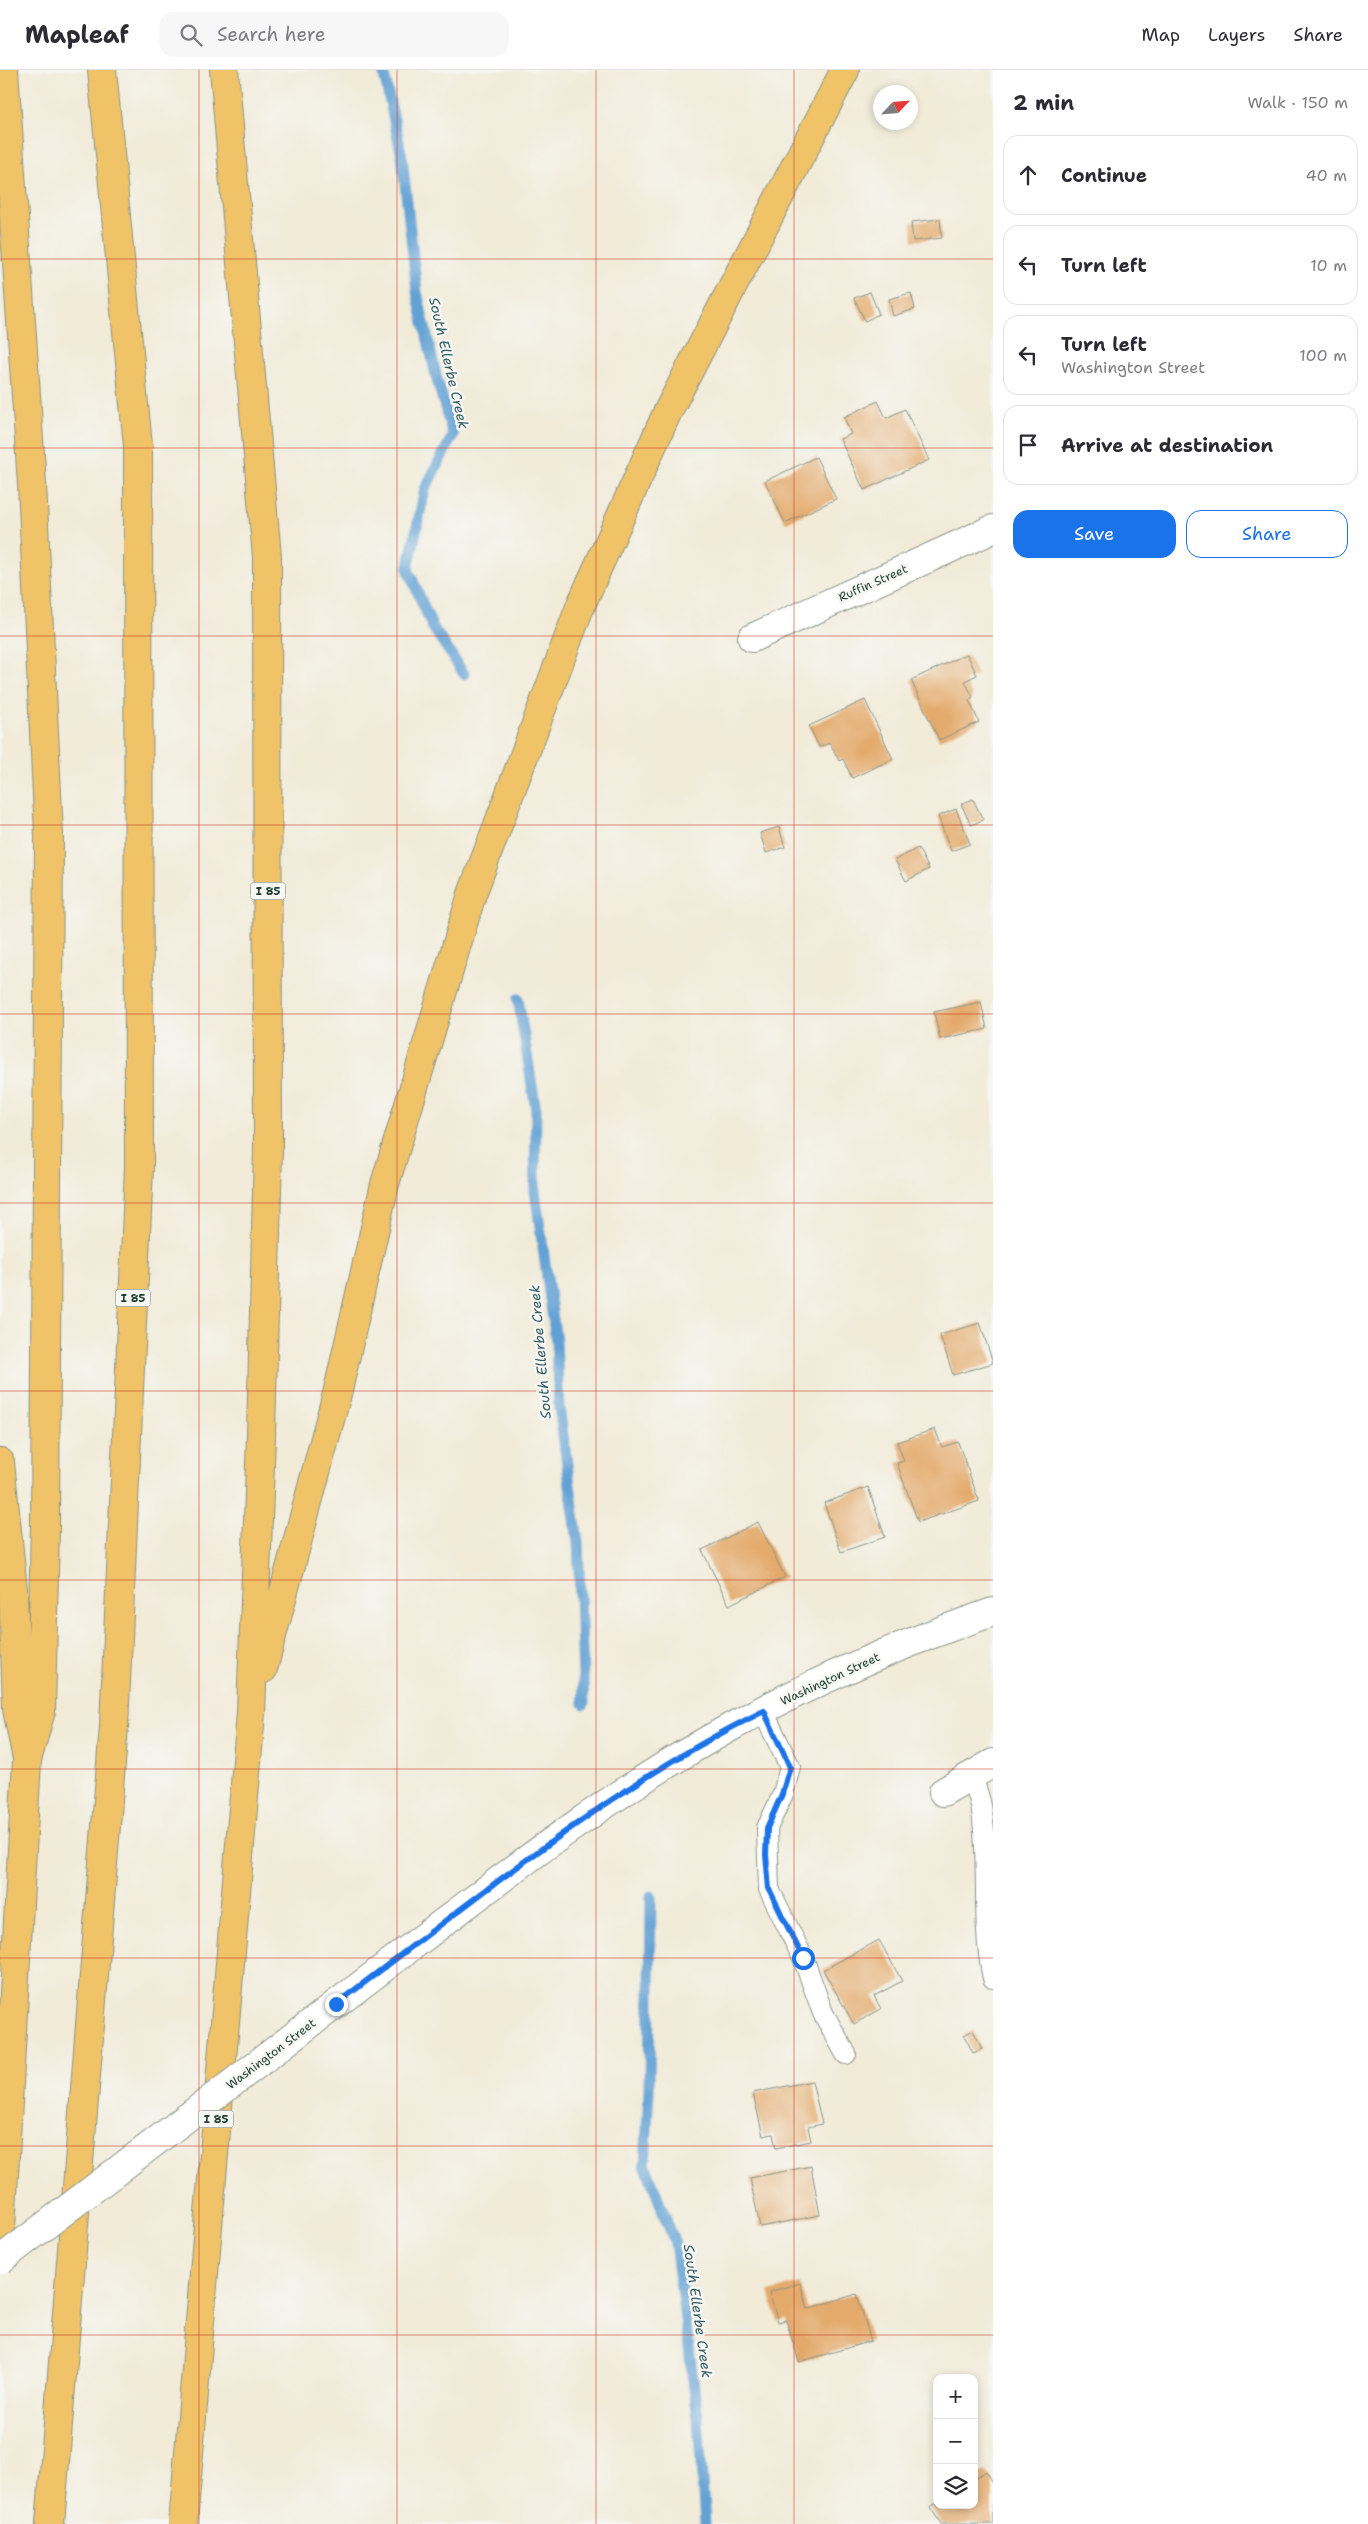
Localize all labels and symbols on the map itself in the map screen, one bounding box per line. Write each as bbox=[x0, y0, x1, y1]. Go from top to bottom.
north arrow bbox=[873, 85, 918, 130]
water label: South Ellerbe Creek bbox=[425, 295, 473, 431]
street label: Ruffin Street bbox=[836, 561, 910, 605]
road number: I 85 bbox=[250, 882, 286, 899]
water label: South Ellerbe Creek bbox=[525, 1284, 555, 1420]
road number: I 85 bbox=[116, 1290, 150, 1306]
street label: Washington Street bbox=[778, 1649, 882, 1709]
route start bbox=[792, 1947, 815, 1970]
route end bbox=[325, 1993, 348, 2016]
street label: Washington Street bbox=[223, 2015, 319, 2093]
road number: I 85 bbox=[198, 2110, 234, 2128]
water label: South Ellerbe Creek bbox=[680, 2243, 716, 2379]

